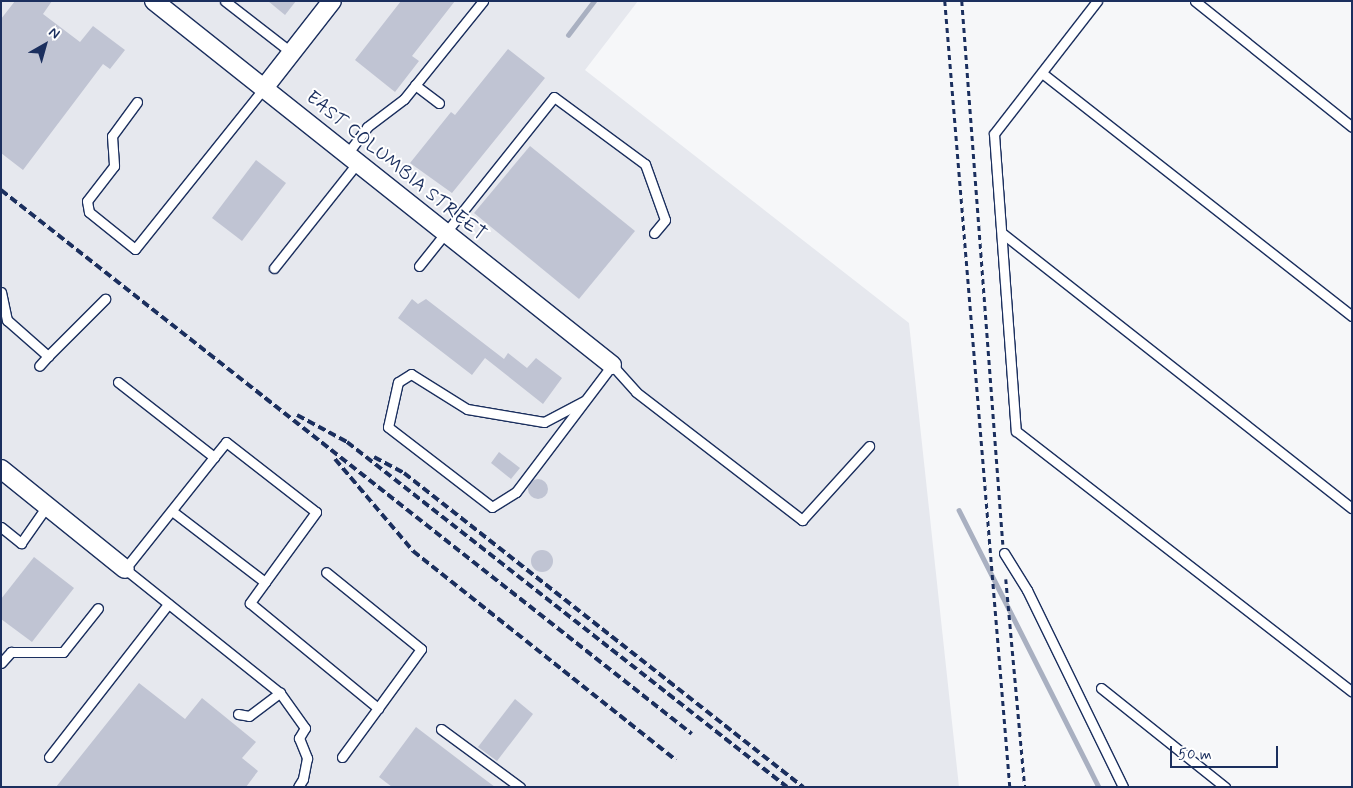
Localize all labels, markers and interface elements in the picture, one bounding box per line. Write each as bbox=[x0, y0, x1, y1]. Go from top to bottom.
north arrow bbox=[20, 20, 70, 70]
text: N bbox=[45, 23, 63, 43]
street label: EAST COLUMBIA STREET bbox=[303, 87, 489, 245]
scale bar bbox=[1173, 736, 1280, 768]
text: 50 m bbox=[1178, 745, 1212, 765]

